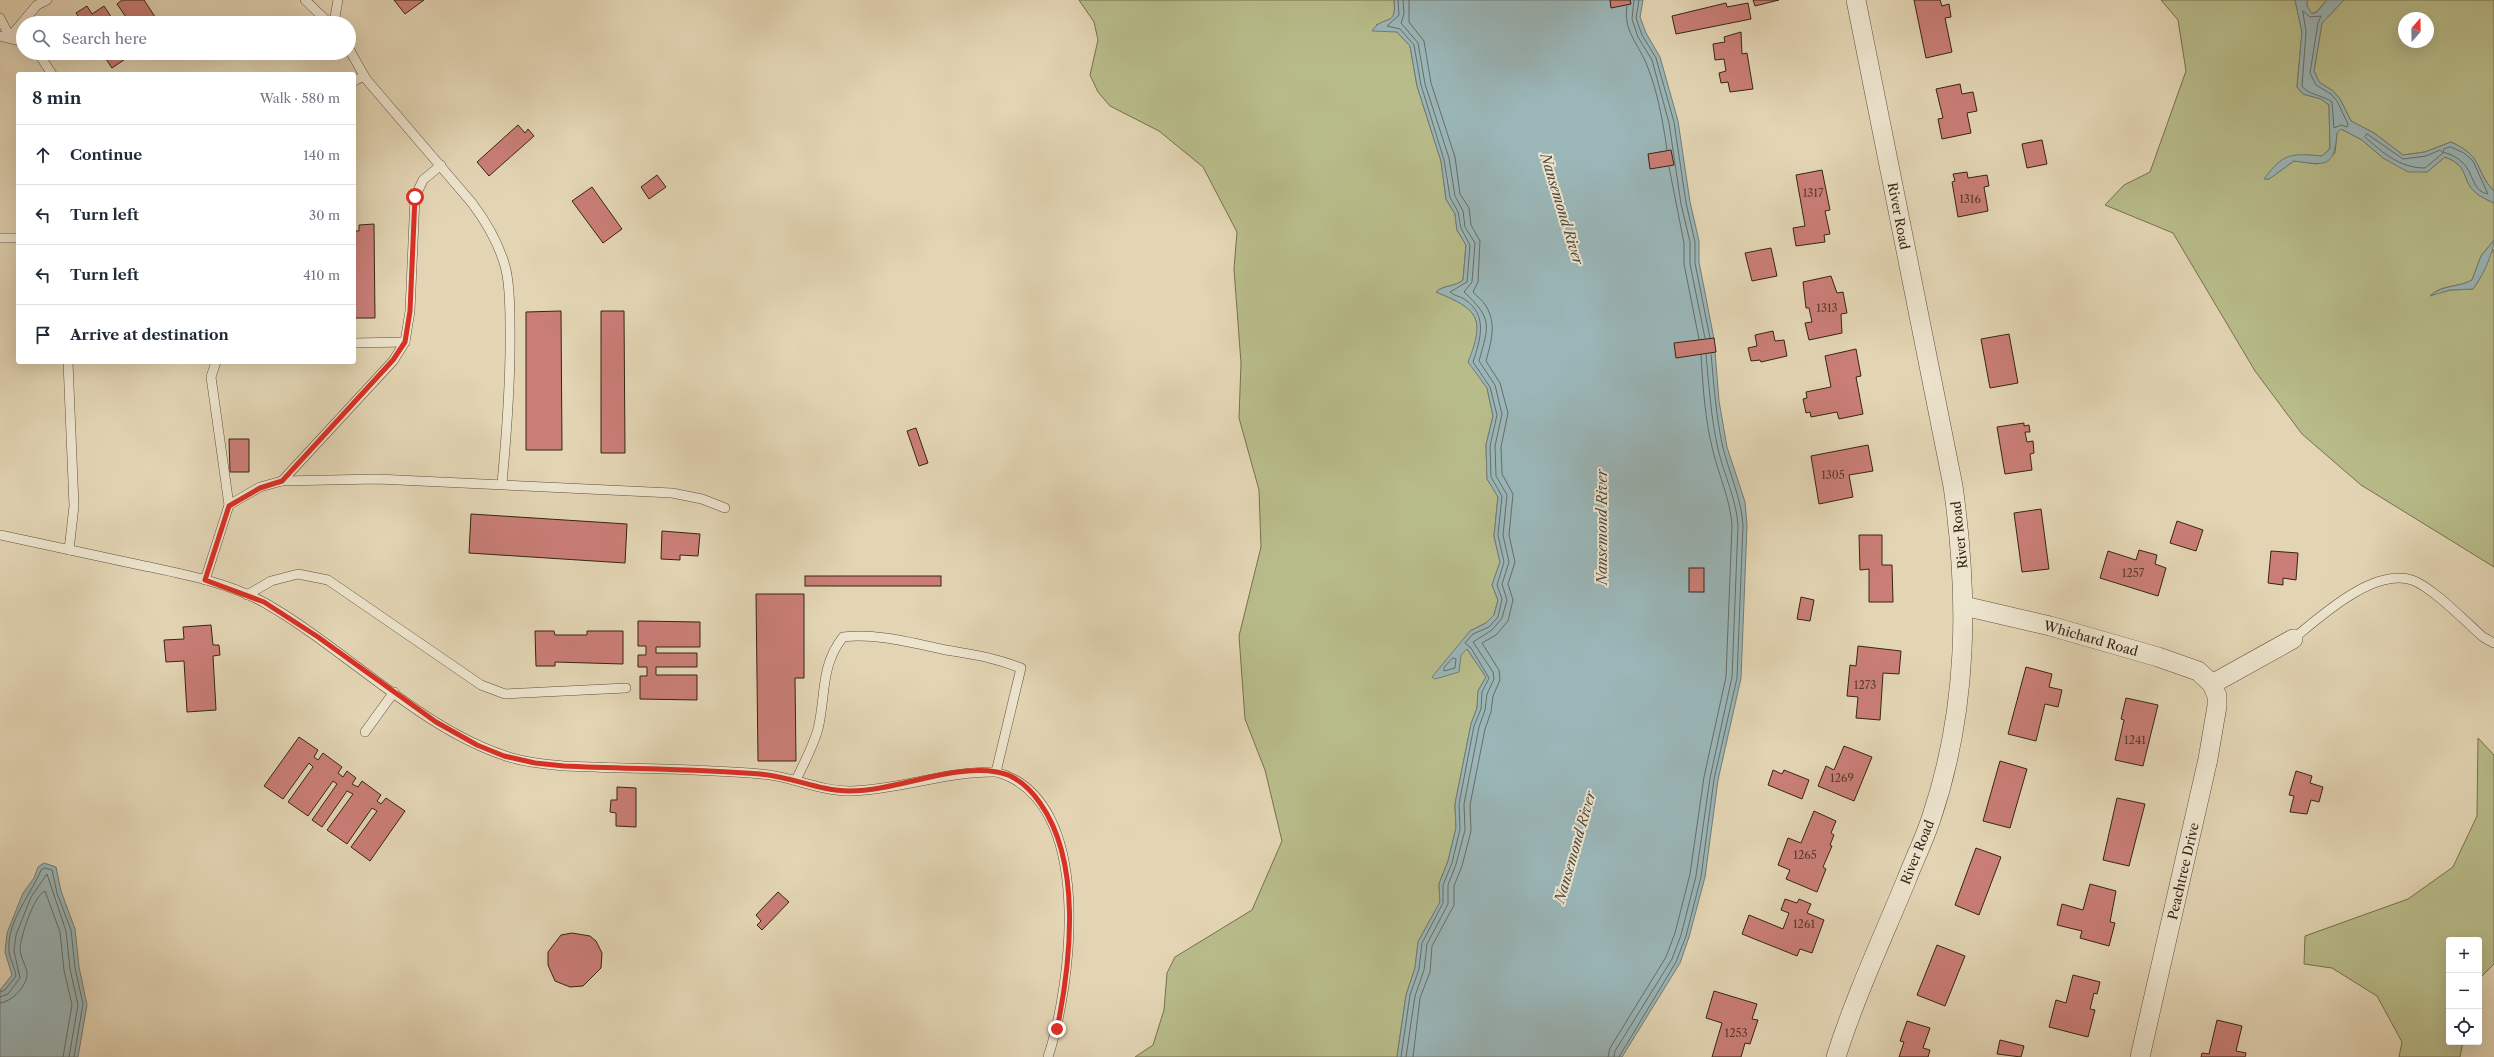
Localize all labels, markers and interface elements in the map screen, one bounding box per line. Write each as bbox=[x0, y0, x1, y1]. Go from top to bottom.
north arrow bbox=[2398, 12, 2434, 48]
search box bbox=[16, 16, 356, 60]
icon: search bbox=[30, 27, 52, 49]
text: Search here bbox=[62, 29, 147, 48]
text: 8 min bbox=[32, 88, 81, 108]
text: Walk · 580 m bbox=[260, 90, 340, 106]
icon: ahead bbox=[32, 144, 54, 166]
text: Continue bbox=[70, 145, 142, 164]
text: 140 m bbox=[303, 147, 340, 163]
water label: Nansemond River bbox=[1536, 150, 1588, 268]
street label: River Road bbox=[1885, 181, 1913, 251]
house number: 1317 bbox=[1803, 186, 1824, 200]
route start bbox=[406, 188, 424, 206]
house number: 1316 bbox=[1959, 192, 1981, 206]
icon: left bbox=[32, 204, 54, 226]
text: Turn left bbox=[70, 205, 139, 224]
text: 30 m bbox=[309, 207, 340, 223]
icon: left bbox=[32, 264, 54, 286]
text: Turn left bbox=[70, 265, 139, 284]
text: 410 m bbox=[303, 267, 340, 283]
house number: 1313 bbox=[1816, 301, 1838, 315]
icon: arrive bbox=[32, 324, 54, 346]
text: Arrive at destination bbox=[70, 325, 229, 344]
water label: Nansemond River bbox=[1593, 468, 1611, 586]
house number: 1305 bbox=[1821, 468, 1845, 482]
street label: River Road bbox=[1947, 500, 1971, 570]
house number: 1257 bbox=[2122, 566, 2145, 580]
street label: Whichard Road bbox=[2041, 617, 2140, 659]
house number: 1273 bbox=[1854, 678, 1876, 692]
house number: 1241 bbox=[2124, 733, 2146, 747]
house number: 1269 bbox=[1830, 771, 1854, 785]
water label: Nansemond River bbox=[1550, 787, 1600, 906]
street label: River Road bbox=[1897, 817, 1937, 887]
street label: Peachtree Drive bbox=[2164, 821, 2202, 921]
house number: 1265 bbox=[1793, 848, 1817, 862]
house number: 1261 bbox=[1793, 917, 1815, 931]
map controls bbox=[2446, 937, 2482, 1045]
button: + bbox=[2446, 937, 2482, 973]
button: − bbox=[2446, 973, 2482, 1009]
button: locate bbox=[2446, 1009, 2482, 1045]
route end bbox=[1048, 1020, 1066, 1038]
house number: 1253 bbox=[1725, 1026, 1747, 1040]

